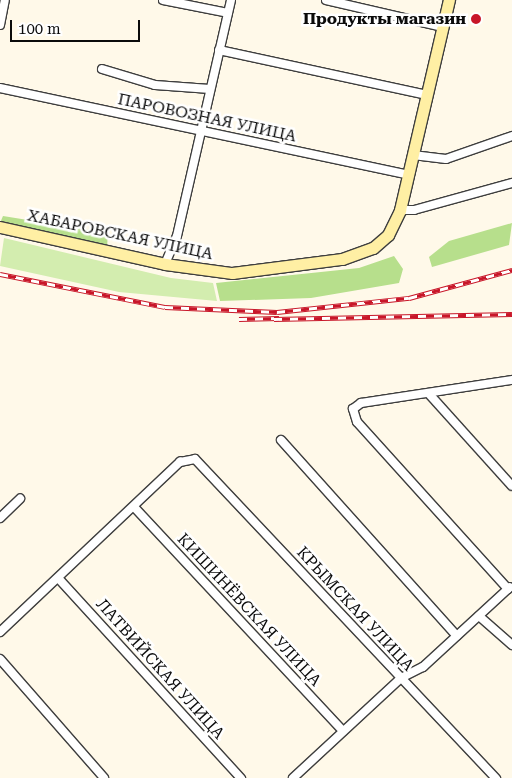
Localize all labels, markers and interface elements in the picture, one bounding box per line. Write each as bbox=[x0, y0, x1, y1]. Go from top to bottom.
place label: Продукты магазин bbox=[303, 9, 466, 29]
scale bar bbox=[12, 10, 142, 42]
marker: Продукты магазин bbox=[470, 13, 482, 25]
text: 100 m bbox=[18, 20, 61, 38]
street label: ПАРОВОЗНАЯ УЛИЦА bbox=[116, 90, 298, 146]
street label: ХАБАРОВСКАЯ УЛИЦА bbox=[26, 206, 214, 264]
street label: КИШИНЁВСКАЯ УЛИЦА bbox=[173, 530, 325, 690]
street label: КРЫМСКАЯ УЛИЦА bbox=[292, 543, 418, 675]
street label: ЛАТВИЙСКАЯ УЛИЦА bbox=[92, 595, 228, 743]

